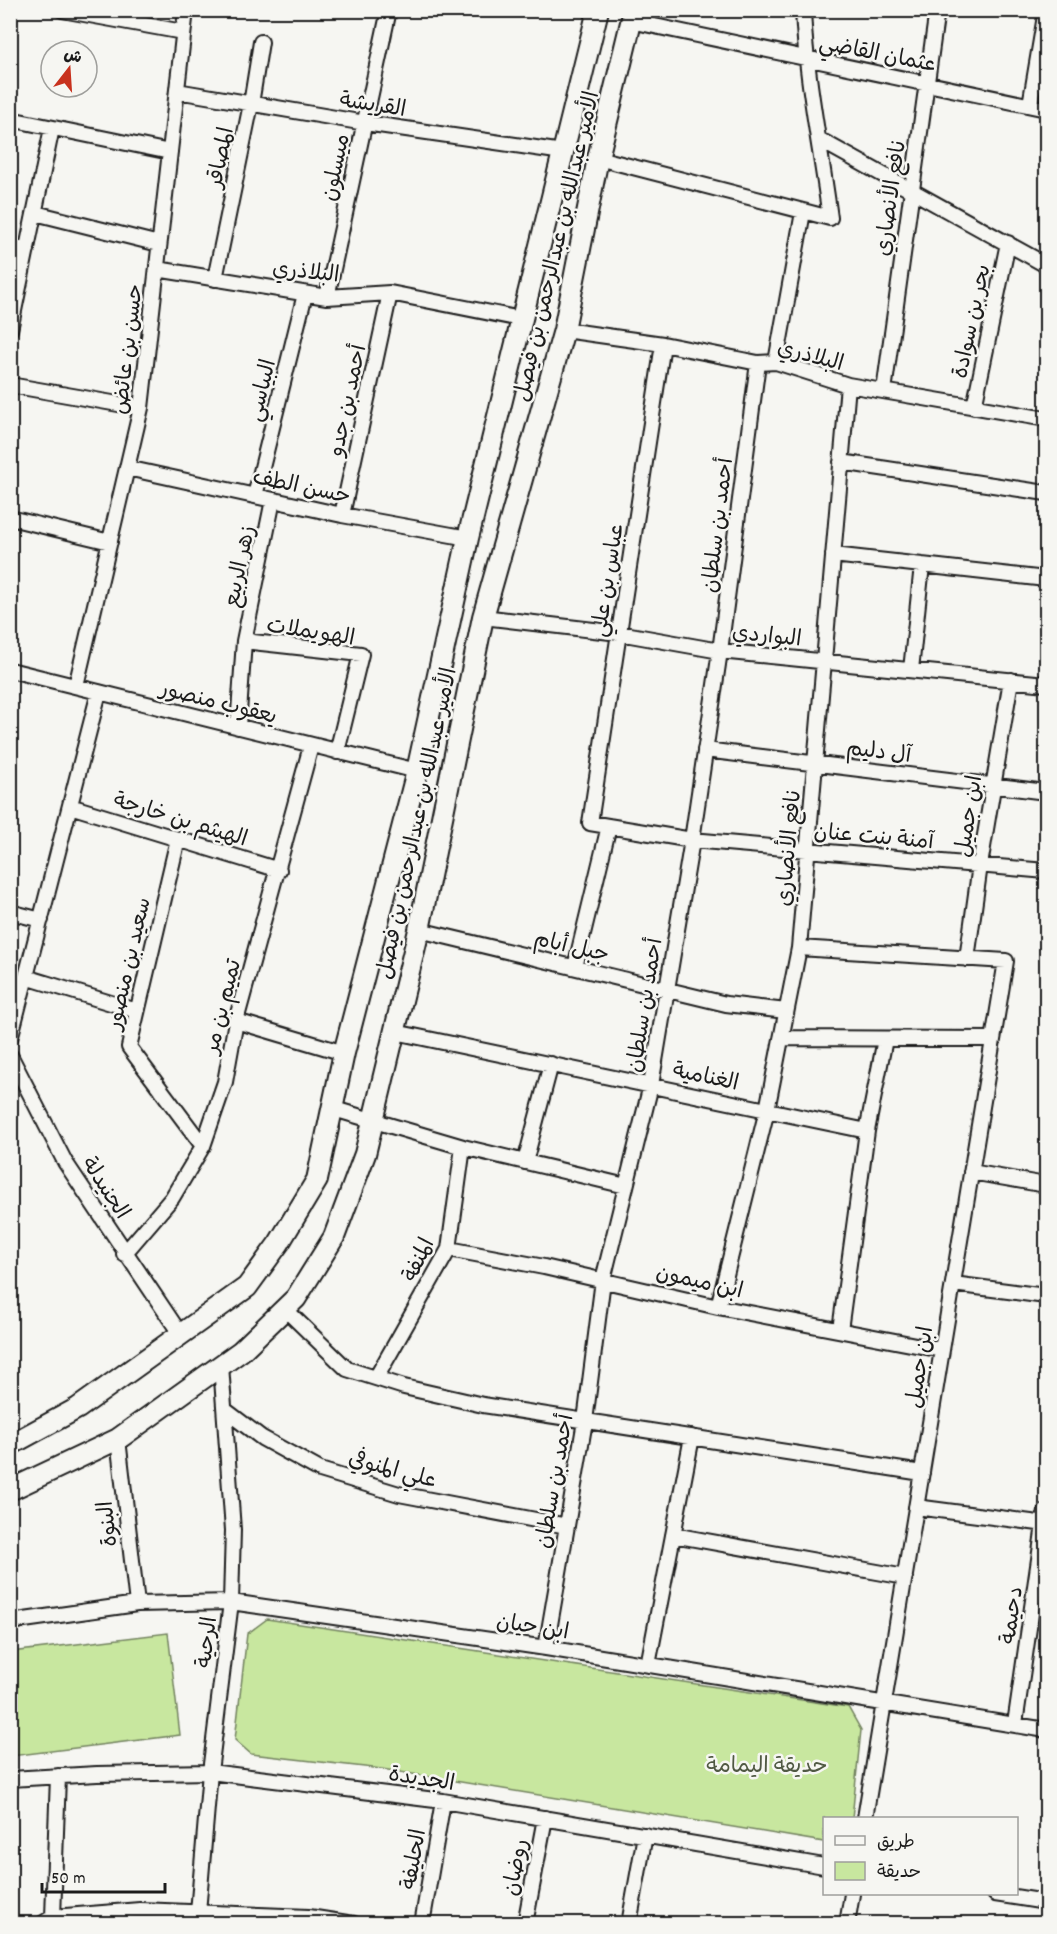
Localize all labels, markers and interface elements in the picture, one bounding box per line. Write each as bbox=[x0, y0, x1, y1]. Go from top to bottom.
street label: عثمان القاضي bbox=[816, 29, 938, 83]
north arrow bbox=[39, 39, 99, 99]
text: ش bbox=[61, 43, 84, 71]
street label: القريشة bbox=[337, 86, 408, 127]
street label: الأمير عبدالله بن عبدالرحمن بن فيصل bbox=[505, 88, 609, 405]
street label: المصاقر bbox=[200, 124, 244, 193]
street label: ميسلون bbox=[315, 131, 360, 204]
street label: نافع الأنصاري bbox=[866, 138, 916, 258]
street label: البلاذري bbox=[270, 255, 341, 292]
street label: بحر بن سوادة bbox=[946, 262, 1001, 382]
street label: حسن بن عائض bbox=[106, 282, 153, 416]
street label: البلاذري bbox=[774, 334, 847, 381]
street label: أحمد بن جدو bbox=[321, 341, 377, 461]
street label: البياسي bbox=[241, 356, 287, 425]
street label: أحمد بن سلطان bbox=[695, 455, 743, 595]
street label: حسن الطف bbox=[249, 463, 353, 514]
street label: عباس بن علي bbox=[585, 522, 635, 640]
street label: زهر الربيع bbox=[218, 523, 265, 611]
street label: الهويملات bbox=[264, 611, 357, 656]
street label: البواردي bbox=[730, 618, 803, 657]
street label: الأمير عبدالله بن عبدالرحمن بن فيصل bbox=[367, 665, 467, 982]
street label: يعقوب منصور bbox=[154, 674, 280, 734]
street label: آل دليم bbox=[844, 734, 914, 773]
street label: ابن جميل bbox=[949, 773, 992, 860]
street label: الهيثم بن خارجة bbox=[109, 786, 251, 856]
street label: نافع الأنصاري bbox=[767, 789, 811, 908]
street label: آمنة بنت عنان bbox=[812, 818, 937, 859]
street label: سعيد بن منصور bbox=[100, 895, 161, 1035]
street label: جبل أبام bbox=[531, 924, 612, 972]
street label: أحمد بن سلطان bbox=[620, 935, 672, 1075]
street label: تميم بن مر bbox=[197, 956, 251, 1059]
street label: الغنامية bbox=[669, 1056, 741, 1101]
street label: الجنيدلة bbox=[72, 1152, 136, 1226]
street label: المنفة bbox=[396, 1233, 444, 1288]
street label: ابن ميمون bbox=[653, 1258, 746, 1308]
street label: ابن جميل bbox=[900, 1324, 943, 1411]
street label: أحمد بن سلطان bbox=[528, 1411, 584, 1551]
street label: علي المنوفي bbox=[344, 1444, 440, 1499]
street label: البنوة bbox=[92, 1499, 127, 1548]
street label: دحيمة bbox=[994, 1585, 1033, 1646]
street label: ابن حيان bbox=[494, 1607, 571, 1649]
street label: الرحية bbox=[190, 1615, 227, 1670]
park label: حديقة اليمامة bbox=[706, 1752, 828, 1783]
street label: الجديدة bbox=[386, 1760, 457, 1801]
legend bbox=[823, 1817, 1018, 1895]
street label: الحليفة bbox=[395, 1827, 436, 1892]
text: طريق bbox=[877, 1831, 915, 1856]
street label: روضان bbox=[497, 1837, 538, 1899]
scale bar bbox=[42, 1856, 165, 1894]
text: حديقة bbox=[877, 1861, 921, 1886]
text: 50 m bbox=[51, 1867, 86, 1892]

